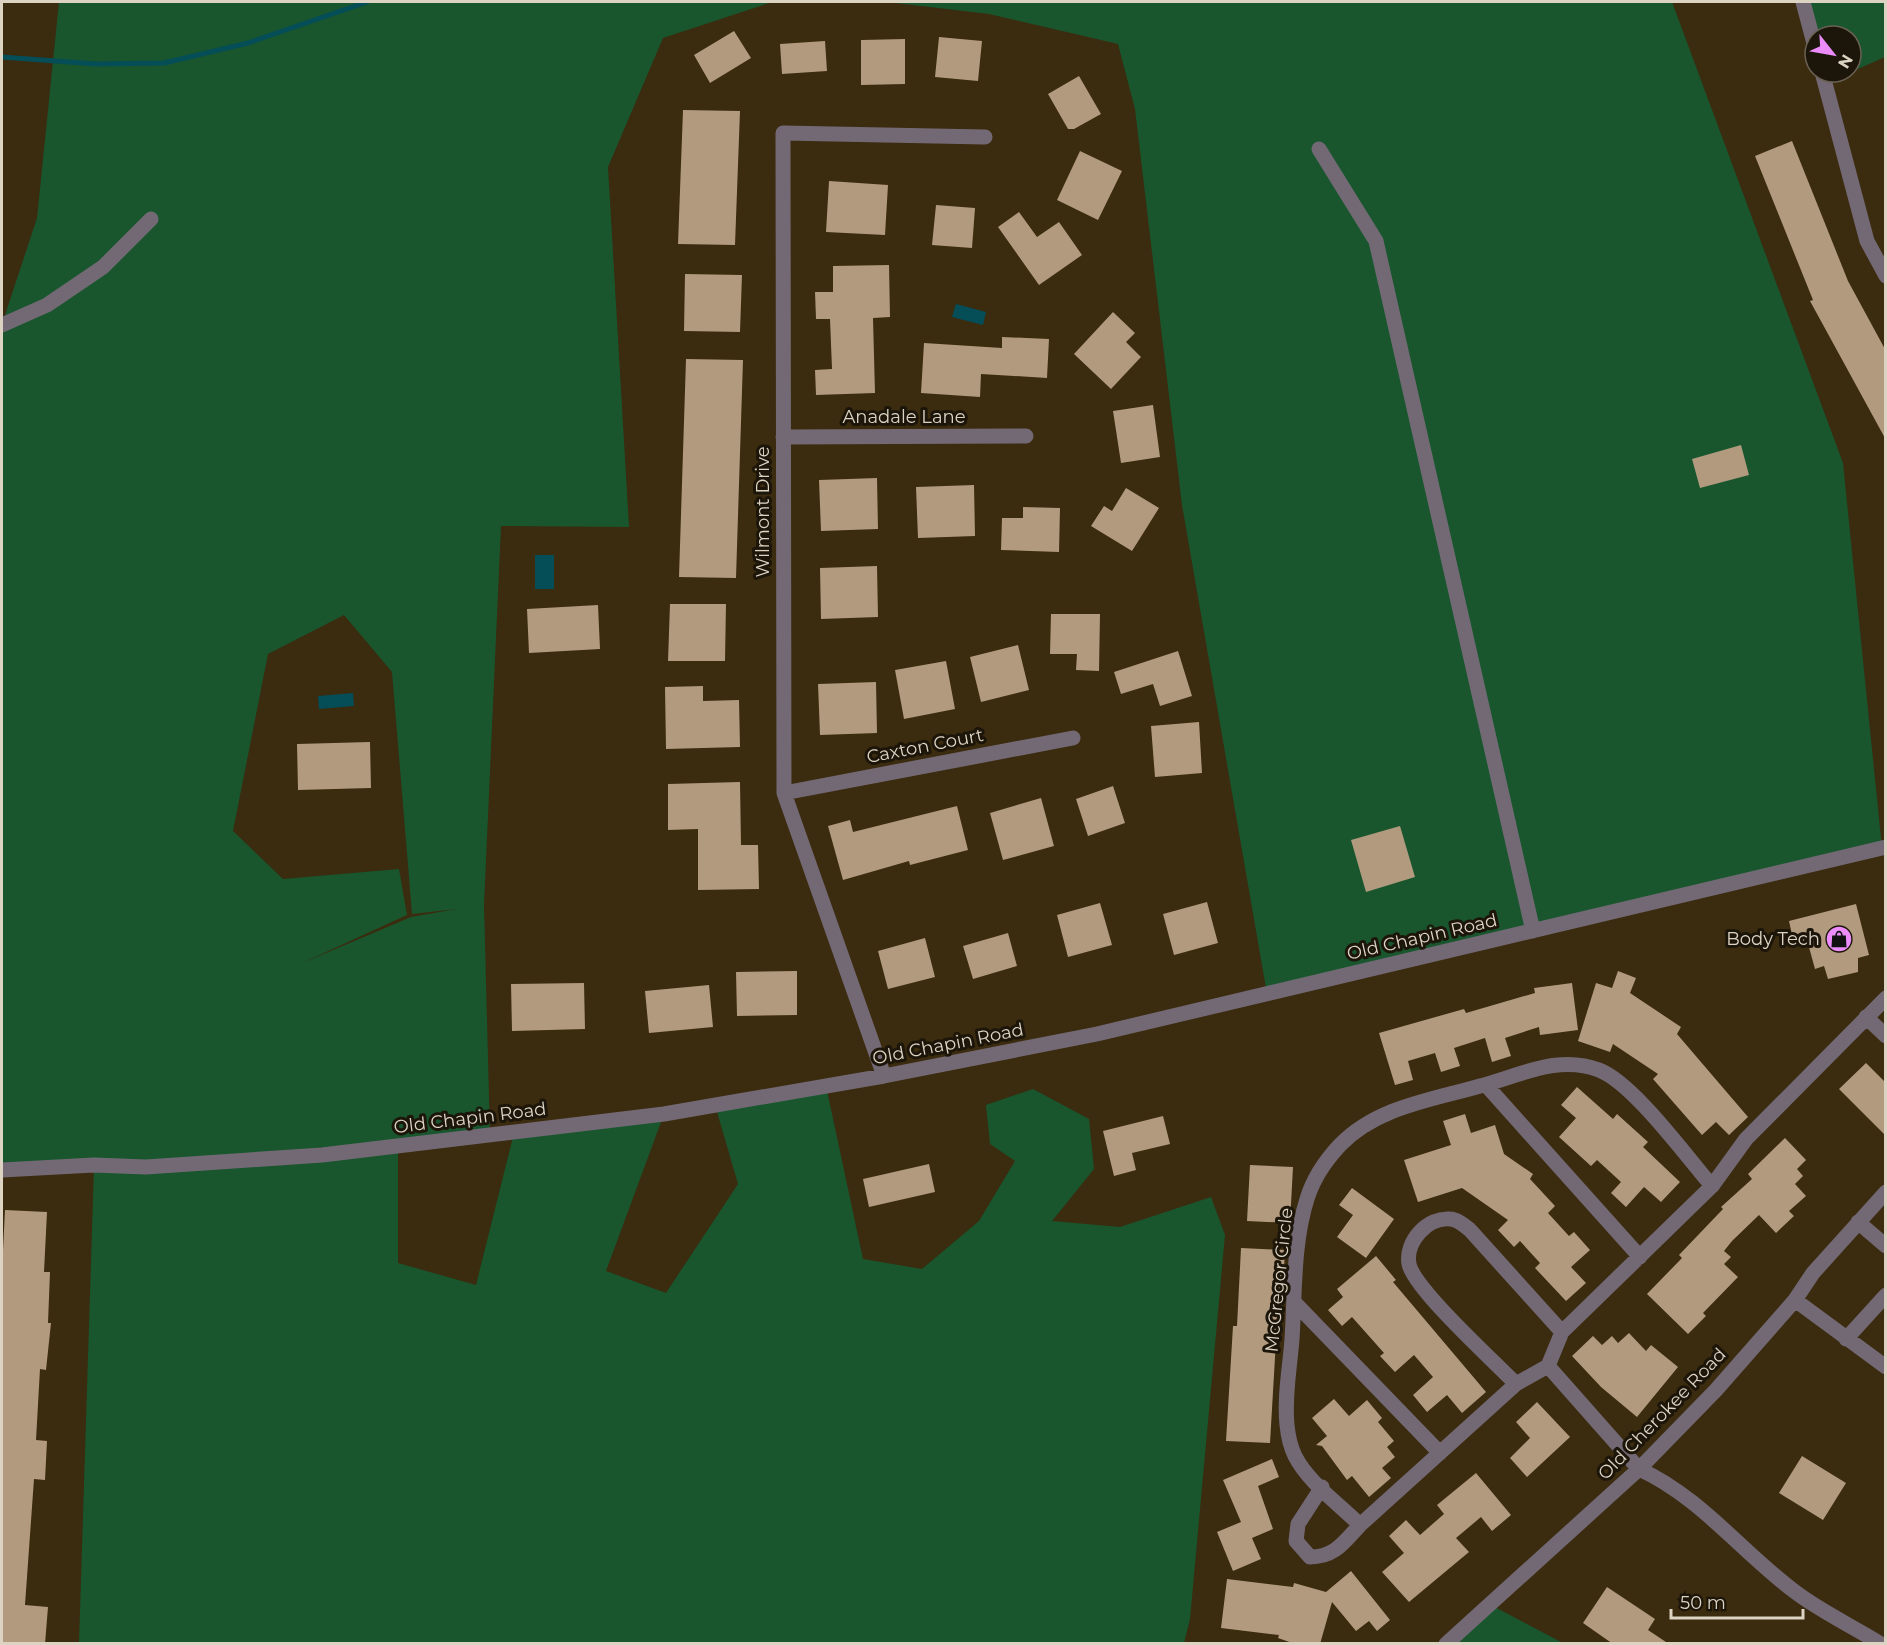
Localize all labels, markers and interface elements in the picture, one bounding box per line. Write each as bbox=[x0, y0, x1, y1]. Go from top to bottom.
north arrow bbox=[1803, 24, 1863, 84]
text: N bbox=[1834, 51, 1857, 72]
street label: Anadale Lane bbox=[842, 406, 966, 428]
street label: Wilmont Drive bbox=[752, 446, 774, 578]
street label: Caxton Court bbox=[865, 724, 985, 768]
street label: Old Chapin Road bbox=[1345, 909, 1499, 965]
shop icon: Body Tech bbox=[1824, 924, 1854, 954]
place label: Body Tech bbox=[1726, 928, 1820, 950]
street label: Old Chapin Road bbox=[871, 1019, 1025, 1069]
street label: Old Chapin Road bbox=[393, 1098, 547, 1138]
street label: McGregor Circle bbox=[1260, 1207, 1298, 1353]
street label: Old Cherokee Road bbox=[1593, 1343, 1731, 1485]
scale bar bbox=[1671, 1582, 1803, 1620]
text: 50 m bbox=[1680, 1592, 1726, 1614]

